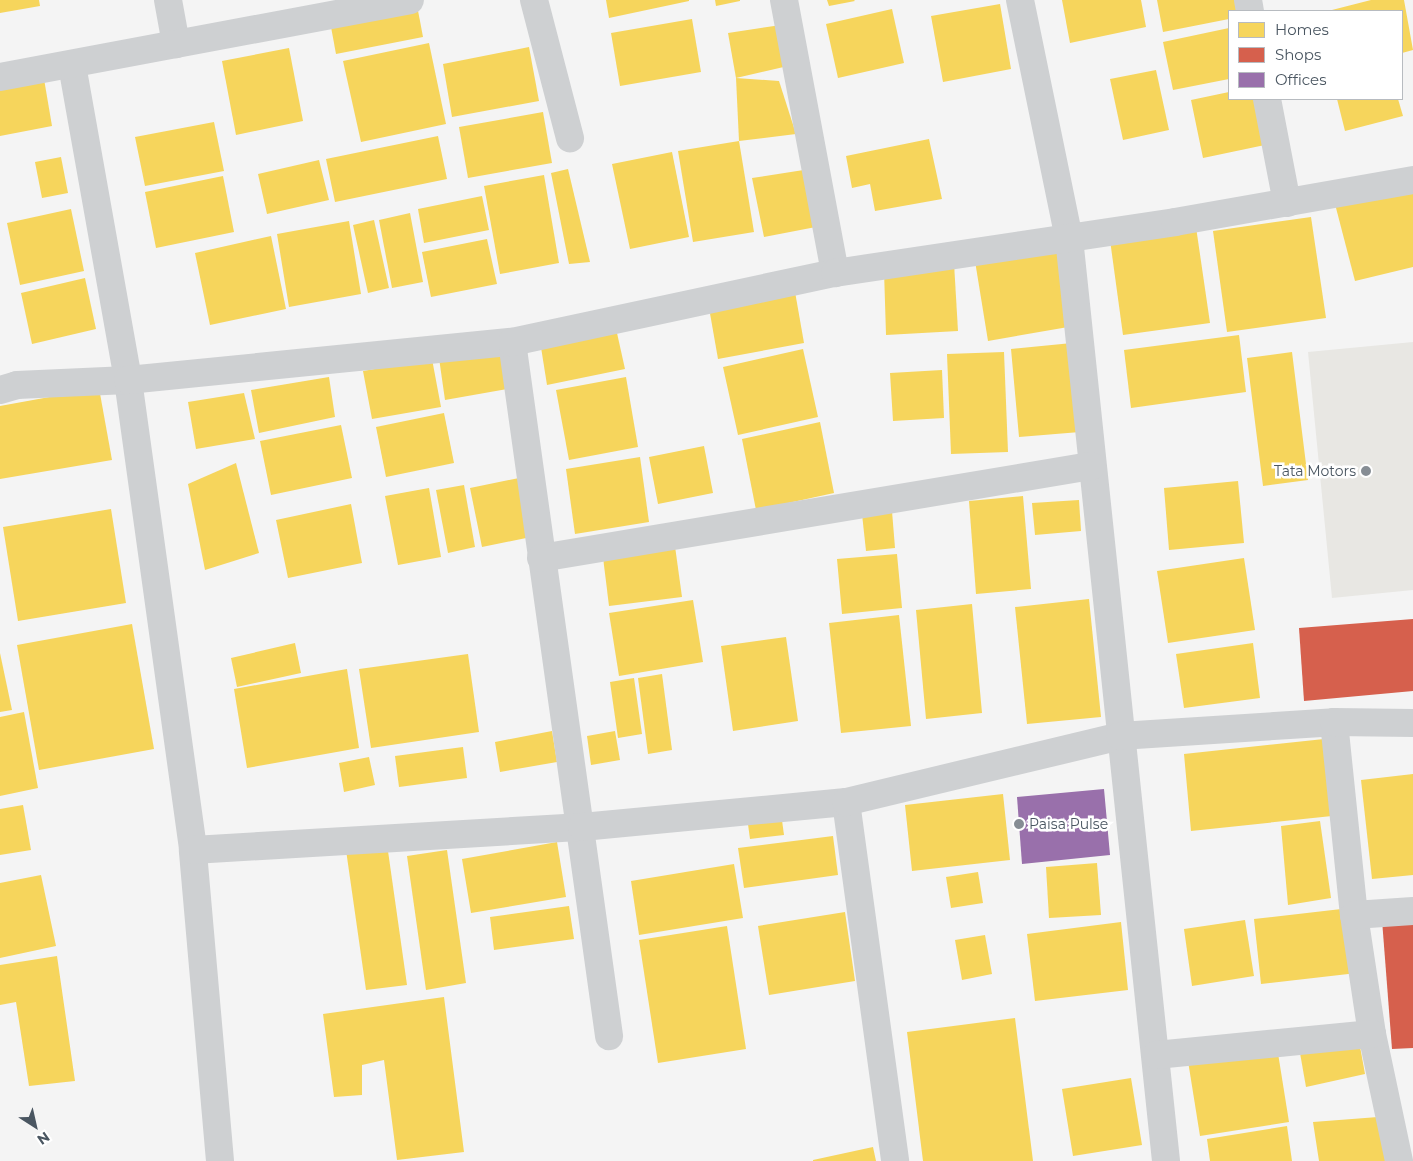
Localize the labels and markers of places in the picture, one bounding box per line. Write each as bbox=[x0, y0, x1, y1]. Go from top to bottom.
place label: Tata Motors bbox=[1274, 463, 1356, 479]
marker: Tata Motors bbox=[1360, 465, 1372, 477]
place label: Paisa Pulse bbox=[1029, 816, 1108, 832]
marker: Paisa Pulse bbox=[1013, 818, 1025, 830]

